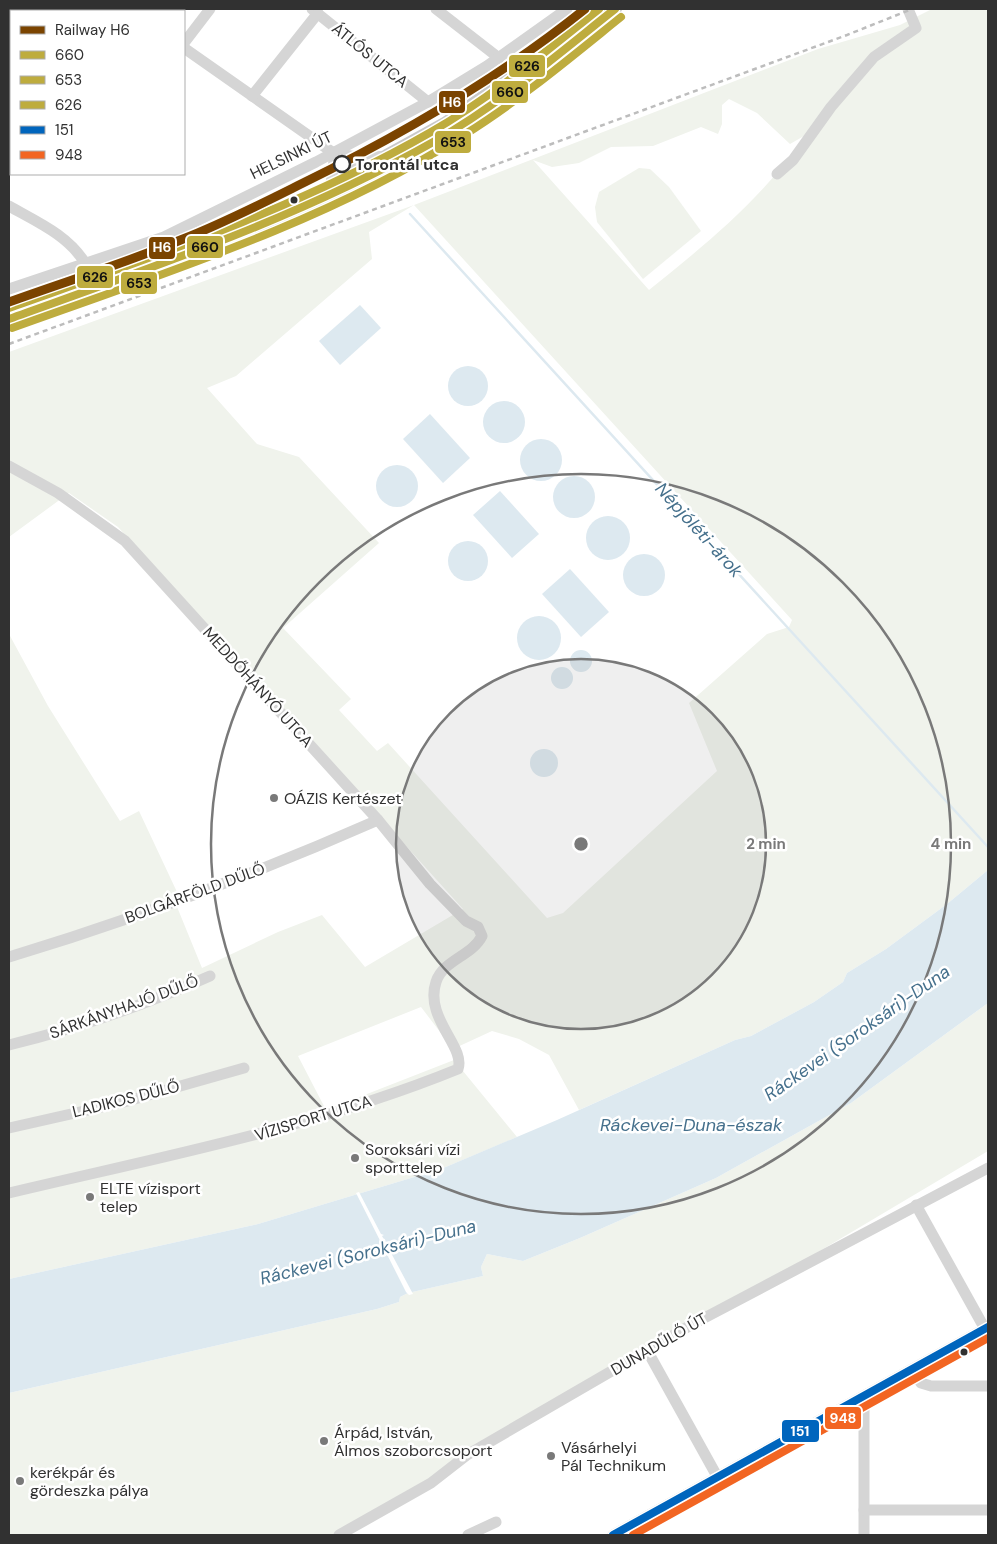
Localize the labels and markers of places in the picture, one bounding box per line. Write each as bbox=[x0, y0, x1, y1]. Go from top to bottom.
place label: Torontál utca bbox=[355, 154, 459, 175]
marker: Torontál utca bbox=[333, 155, 351, 173]
unlabelled marker bbox=[289, 195, 299, 205]
place label: OÁZIS Kertészet bbox=[284, 788, 402, 809]
marker: OÁZIS Kertészet bbox=[268, 792, 280, 804]
centre of rings bbox=[572, 835, 590, 853]
place label: Soroksári vízi sporttelep bbox=[365, 1139, 460, 1178]
marker: Soroksári vízi sporttelep bbox=[349, 1152, 361, 1164]
place label: ELTE vízisport telep bbox=[100, 1178, 201, 1217]
marker: ELTE vízisport telep bbox=[84, 1191, 96, 1203]
unlabelled marker bbox=[959, 1347, 969, 1357]
place label: Árpád, István, Álmos szoborcsoport bbox=[334, 1422, 493, 1461]
marker: Árpád, István, Álmos szoborcsoport bbox=[318, 1435, 330, 1447]
place label: Vásárhelyi Pál Technikum bbox=[561, 1437, 666, 1476]
marker: Vásárhelyi Pál Technikum bbox=[545, 1450, 557, 1462]
place label: kerékpár és gördeszka pálya bbox=[30, 1462, 149, 1501]
marker: kerékpár és gördeszka pálya bbox=[14, 1475, 26, 1487]

